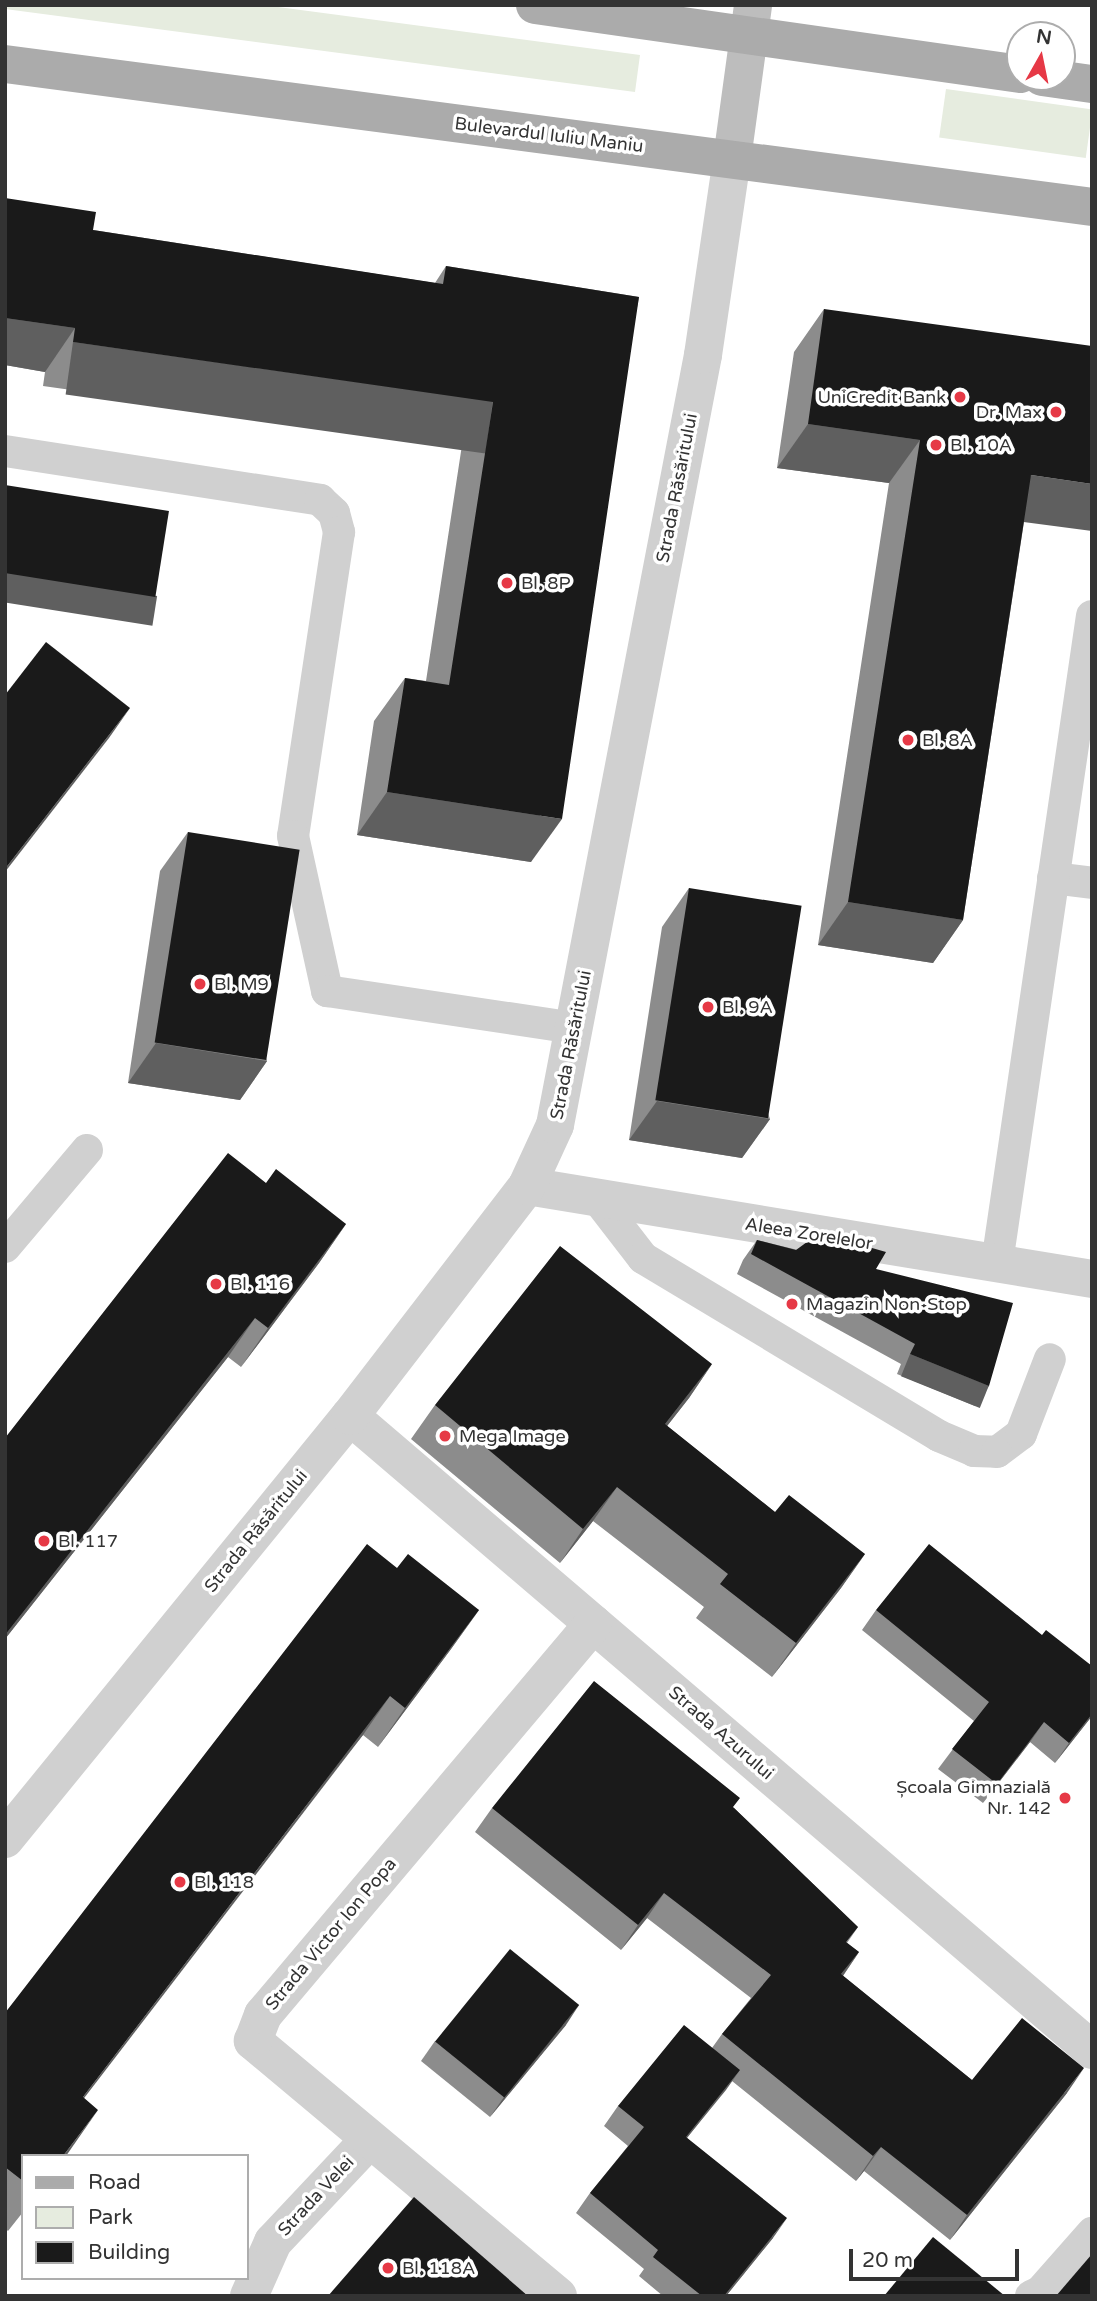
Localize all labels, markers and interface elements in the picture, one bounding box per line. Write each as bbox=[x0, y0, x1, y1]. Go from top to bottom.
north arrow bbox=[1006, 21, 1076, 91]
text: N bbox=[1035, 25, 1053, 49]
street label: Bulevardul Iuliu Maniu bbox=[453, 113, 645, 157]
place label: UniCredit Bank bbox=[817, 386, 946, 408]
marker: UniCredit Bank bbox=[952, 389, 968, 405]
place label: Dr. Max bbox=[976, 401, 1042, 423]
marker: Dr. Max bbox=[1048, 404, 1064, 420]
street label: Strada Răsăritului bbox=[652, 412, 702, 564]
place label: Bl. 10A bbox=[950, 434, 1012, 456]
marker: Bl. 10A bbox=[928, 437, 944, 453]
place label: Bl. 8P bbox=[521, 572, 571, 594]
marker: Bl. 8P bbox=[499, 575, 515, 591]
place label: Bl. 8A bbox=[922, 729, 973, 751]
marker: Bl. 8A bbox=[900, 732, 916, 748]
street label: Strada Răsăritului bbox=[546, 969, 596, 1121]
place label: Bl. M9 bbox=[214, 973, 269, 995]
marker: Bl. M9 bbox=[192, 976, 208, 992]
place label: Bl. 9A bbox=[722, 996, 773, 1018]
marker: Bl. 9A bbox=[700, 999, 716, 1015]
street label: Aleea Zorelelor bbox=[744, 1213, 874, 1255]
place label: Bl. 116 bbox=[230, 1273, 290, 1295]
marker: Bl. 116 bbox=[208, 1276, 224, 1292]
place label: Magazin Non-Stop bbox=[806, 1293, 967, 1315]
marker: Magazin Non-Stop bbox=[784, 1296, 800, 1312]
place label: Mega Image bbox=[459, 1425, 566, 1447]
marker: Mega Image bbox=[437, 1428, 453, 1444]
street label: Strada Răsăritului bbox=[200, 1465, 312, 1597]
place label: Bl. 117 bbox=[58, 1530, 118, 1552]
marker: Bl. 117 bbox=[36, 1533, 52, 1549]
street label: Strada Azurului bbox=[664, 1682, 778, 1784]
place label: Școala Gimnazială Nr. 142 bbox=[896, 1777, 1051, 1820]
marker: Școala Gimnazială Nr. 142 bbox=[1057, 1790, 1073, 1806]
street label: Strada Victor Ion Popa bbox=[261, 1853, 401, 2015]
place label: Bl. 118 bbox=[194, 1871, 254, 1893]
marker: Bl. 118 bbox=[172, 1874, 188, 1890]
street label: Strada Velei bbox=[273, 2151, 359, 2241]
legend bbox=[21, 2154, 248, 2280]
text: Road bbox=[88, 2170, 141, 2195]
text: Park bbox=[88, 2205, 133, 2230]
scale bar bbox=[852, 2234, 1022, 2278]
text: Building bbox=[88, 2240, 170, 2265]
text: 20 m bbox=[862, 2248, 913, 2273]
place label: Bl. 118A bbox=[402, 2257, 476, 2279]
marker: Bl. 118A bbox=[380, 2260, 396, 2276]

